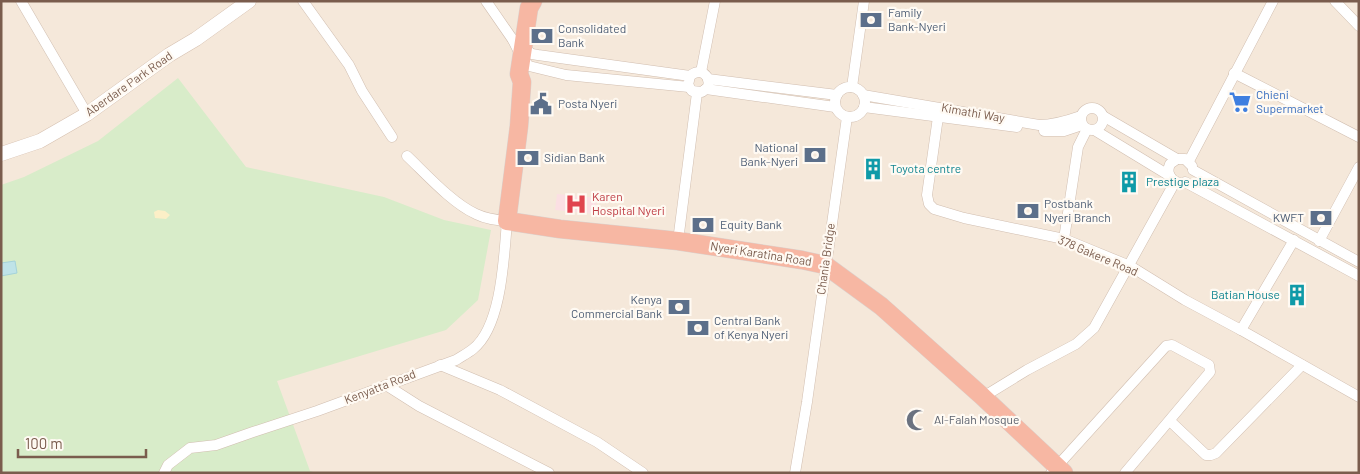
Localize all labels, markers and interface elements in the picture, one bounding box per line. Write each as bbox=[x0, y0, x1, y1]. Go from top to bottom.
place label: Family Bank-Nyeri bbox=[888, 5, 946, 33]
bank icon: Family Bank-Nyeri bbox=[858, 7, 884, 33]
place label: Consolidated Bank bbox=[558, 21, 626, 49]
bank icon: Consolidated Bank bbox=[529, 23, 555, 49]
street label: Aberdare Park Road bbox=[82, 48, 175, 118]
place label: Chieni Supermarket bbox=[1256, 87, 1324, 115]
supermarket icon: Chieni Supermarket bbox=[1227, 89, 1253, 115]
public building icon: Posta Nyeri bbox=[528, 91, 554, 117]
place label: Posta Nyeri bbox=[558, 96, 617, 110]
street label: Kimathi Way bbox=[940, 100, 1006, 125]
place label: National Bank-Nyeri bbox=[740, 140, 798, 168]
bank icon: National Bank-Nyeri bbox=[802, 142, 828, 168]
bank icon: Sidian Bank bbox=[515, 145, 541, 171]
place label: Sidian Bank bbox=[544, 150, 605, 164]
building icon: Toyota centre bbox=[860, 156, 886, 182]
place label: Toyota centre bbox=[890, 161, 961, 175]
building icon: Prestige plaza bbox=[1116, 169, 1142, 195]
place label: Prestige plaza bbox=[1146, 174, 1219, 188]
place label: Karen Hospital Nyeri bbox=[592, 189, 665, 217]
hospital icon: Karen Hospital Nyeri bbox=[563, 191, 589, 217]
place label: Postbank Nyeri Branch bbox=[1044, 196, 1111, 224]
bank icon: Postbank Nyeri Branch bbox=[1015, 198, 1041, 224]
bank icon: KWFT bbox=[1308, 205, 1334, 231]
place label: KWFT bbox=[1273, 210, 1304, 224]
bank icon: Equity Bank bbox=[690, 212, 716, 238]
place label: Equity Bank bbox=[720, 217, 782, 231]
street label: Chania Bridge bbox=[813, 222, 837, 296]
street label: 378 Gakere Road bbox=[1056, 232, 1141, 278]
street label: Nyeri Karatina Road bbox=[709, 238, 813, 268]
building icon: Batian House bbox=[1284, 282, 1310, 308]
place label: Batian House bbox=[1211, 287, 1280, 301]
place label: Kenya Commercial Bank bbox=[571, 292, 662, 320]
bank icon: Kenya Commercial Bank bbox=[666, 294, 692, 320]
place label: Central Bank of Kenya Nyeri bbox=[714, 313, 788, 341]
bank icon: Central Bank of Kenya Nyeri bbox=[685, 315, 711, 341]
street label: Kenyatta Road bbox=[342, 366, 417, 406]
mosque icon: Al-Falah Mosque bbox=[904, 407, 930, 433]
place label: Al-Falah Mosque bbox=[934, 412, 1019, 426]
scale bar bbox=[18, 426, 145, 458]
text: 100 m bbox=[25, 434, 63, 452]

